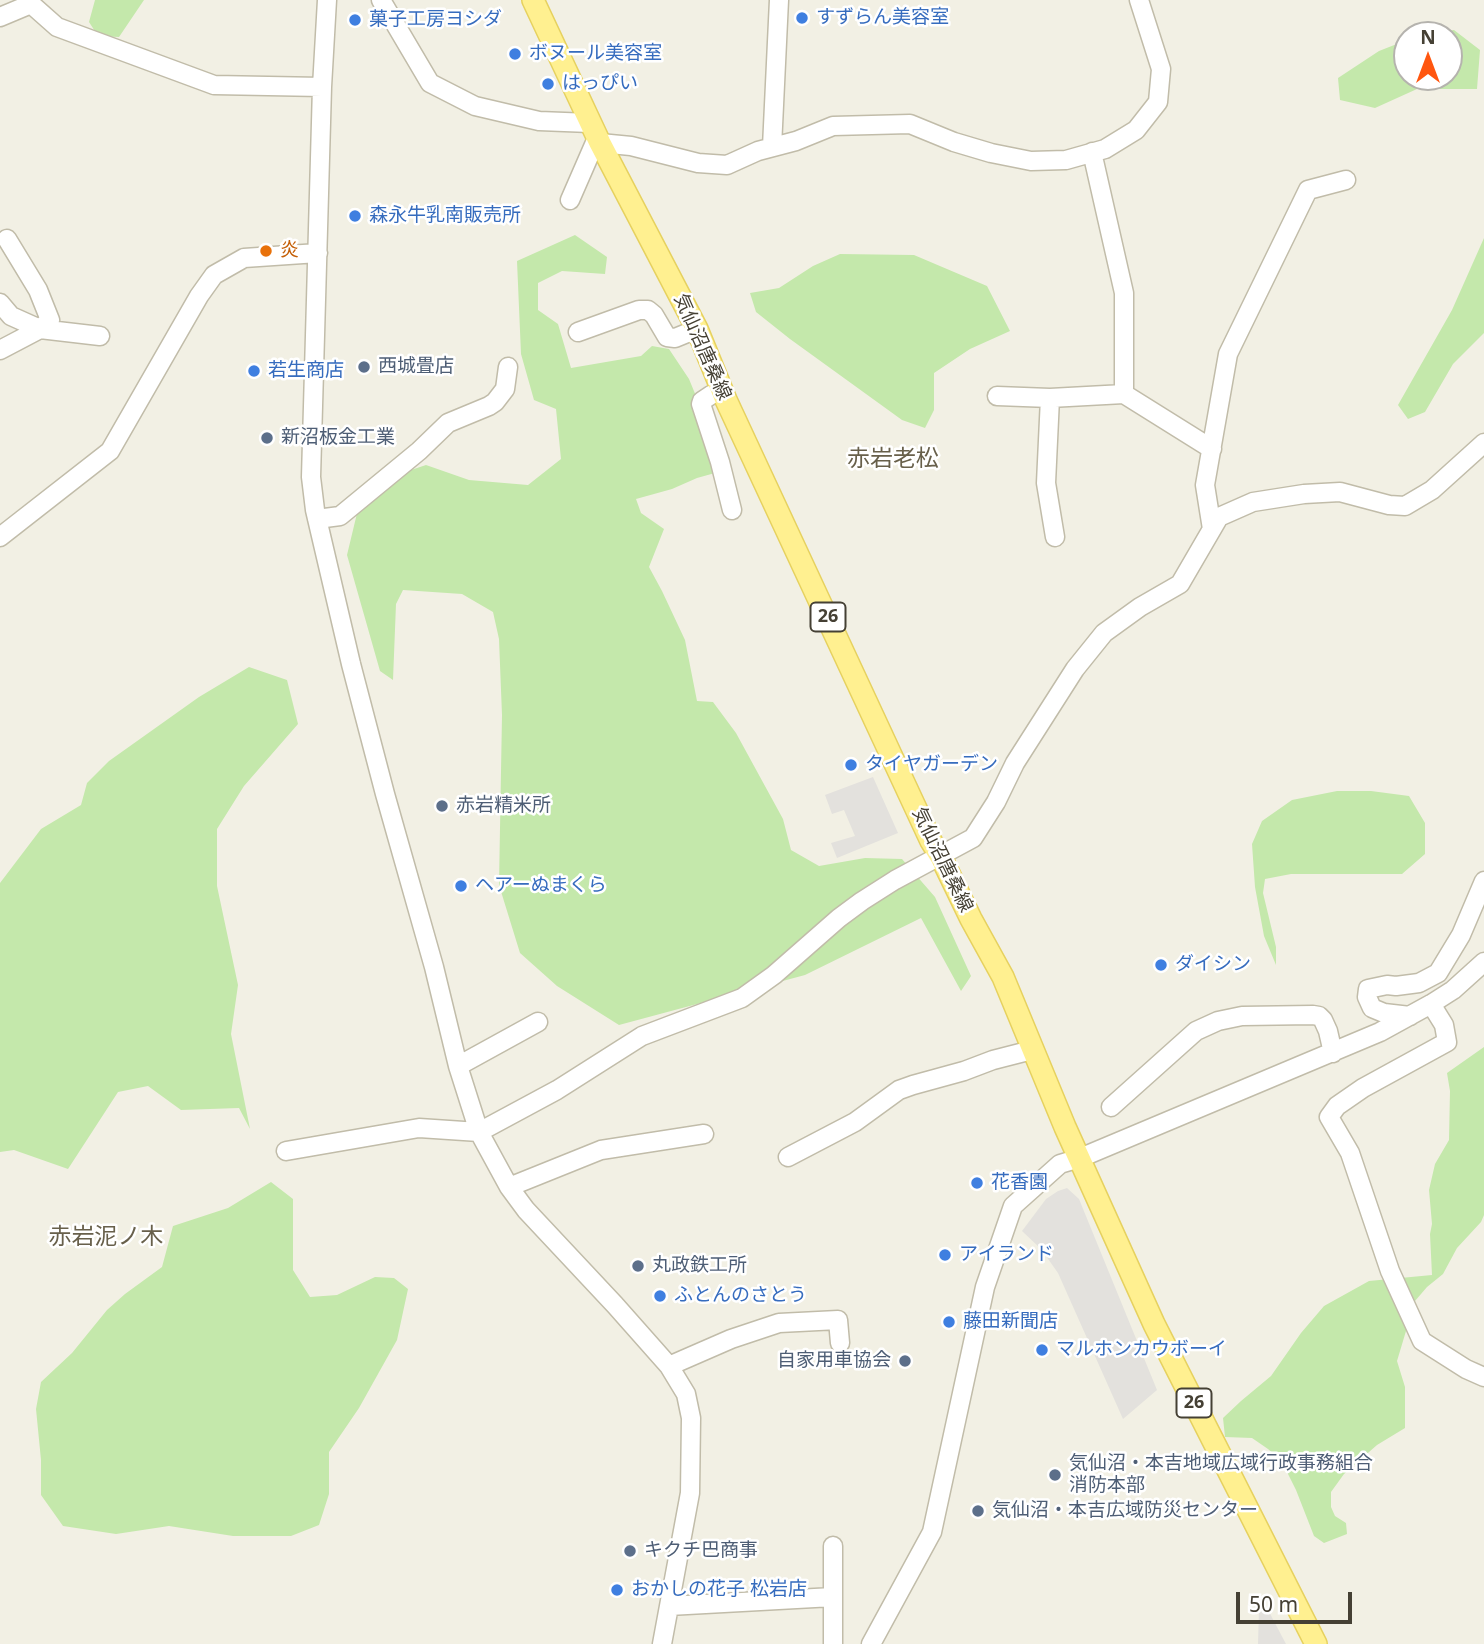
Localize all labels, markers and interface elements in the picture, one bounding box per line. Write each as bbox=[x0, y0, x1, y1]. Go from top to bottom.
place label: すずらん美容室 bbox=[816, 7, 949, 29]
place label: 菓子工房ヨシダ bbox=[369, 9, 502, 31]
marker: すずらん美容室 bbox=[794, 10, 810, 26]
marker: 菓子工房ヨシダ bbox=[347, 12, 363, 28]
north arrow bbox=[1393, 21, 1463, 91]
text: N bbox=[1420, 24, 1436, 50]
place label: ボヌール美容室 bbox=[529, 43, 662, 65]
marker: ボヌール美容室 bbox=[507, 46, 523, 62]
place label: はっぴい bbox=[562, 73, 638, 95]
marker: はっぴい bbox=[540, 76, 556, 92]
place label: 森永牛乳南販売所 bbox=[369, 205, 521, 227]
marker: 森永牛乳南販売所 bbox=[347, 208, 363, 224]
place label: 炎 bbox=[280, 240, 299, 262]
marker: 炎 bbox=[258, 243, 274, 259]
street label: 気仙沼唐桑線 bbox=[668, 290, 736, 404]
place label: 西城畳店 bbox=[378, 356, 454, 378]
marker: 西城畳店 bbox=[356, 359, 372, 375]
place label: 若生商店 bbox=[268, 360, 344, 382]
marker: 若生商店 bbox=[246, 363, 262, 379]
place label: 新沼板金工業 bbox=[281, 427, 395, 449]
marker: 新沼板金工業 bbox=[259, 430, 275, 446]
district label: 赤岩老松 bbox=[847, 445, 939, 473]
road number: 26 bbox=[810, 602, 846, 632]
place label: タイヤガーデン bbox=[865, 754, 998, 776]
marker: タイヤガーデン bbox=[843, 757, 859, 773]
place label: 赤岩精米所 bbox=[456, 795, 551, 817]
marker: 赤岩精米所 bbox=[434, 798, 450, 814]
street label: 気仙沼唐桑線 bbox=[907, 804, 977, 916]
place label: ヘアーぬまくら bbox=[475, 875, 607, 897]
marker: ヘアーぬまくら bbox=[453, 878, 469, 894]
place label: ダイシン bbox=[1175, 954, 1251, 976]
marker: ダイシン bbox=[1153, 957, 1169, 973]
place label: 花香園 bbox=[991, 1172, 1048, 1194]
marker: 花香園 bbox=[969, 1175, 985, 1191]
district label: 赤岩泥ノ木 bbox=[49, 1223, 163, 1251]
place label: アイランド bbox=[959, 1244, 1054, 1266]
marker: アイランド bbox=[937, 1247, 953, 1263]
place label: 丸政鉄工所 bbox=[652, 1255, 747, 1277]
marker: 丸政鉄工所 bbox=[630, 1258, 646, 1274]
place label: ふとんのさとう bbox=[674, 1285, 807, 1307]
marker: ふとんのさとう bbox=[652, 1288, 668, 1304]
place label: 藤田新聞店 bbox=[963, 1311, 1058, 1333]
marker: 藤田新聞店 bbox=[941, 1314, 957, 1330]
place label: マルホンカウボーイ bbox=[1056, 1339, 1227, 1361]
marker: マルホンカウボーイ bbox=[1034, 1342, 1050, 1358]
place label: 自家用車協会 bbox=[777, 1350, 891, 1372]
marker: 自家用車協会 bbox=[897, 1353, 913, 1369]
road number: 26 bbox=[1176, 1388, 1212, 1418]
place label: 気仙沼・本吉地域広域行政事務組合 消防本部 bbox=[1069, 1453, 1373, 1497]
marker: 気仙沼・本吉地域広域行政事務組合 消防本部 bbox=[1047, 1467, 1063, 1483]
place label: 気仙沼・本吉広域防災センター bbox=[992, 1500, 1258, 1522]
marker: 気仙沼・本吉広域防災センター bbox=[970, 1503, 986, 1519]
place label: キクチ巴商事 bbox=[644, 1540, 758, 1562]
marker: キクチ巴商事 bbox=[622, 1543, 638, 1559]
scale bar bbox=[1239, 1578, 1354, 1622]
place label: おかしの花子 松岩店 bbox=[631, 1579, 807, 1601]
marker: おかしの花子 松岩店 bbox=[609, 1582, 625, 1598]
text: 50 m bbox=[1249, 1590, 1298, 1618]

